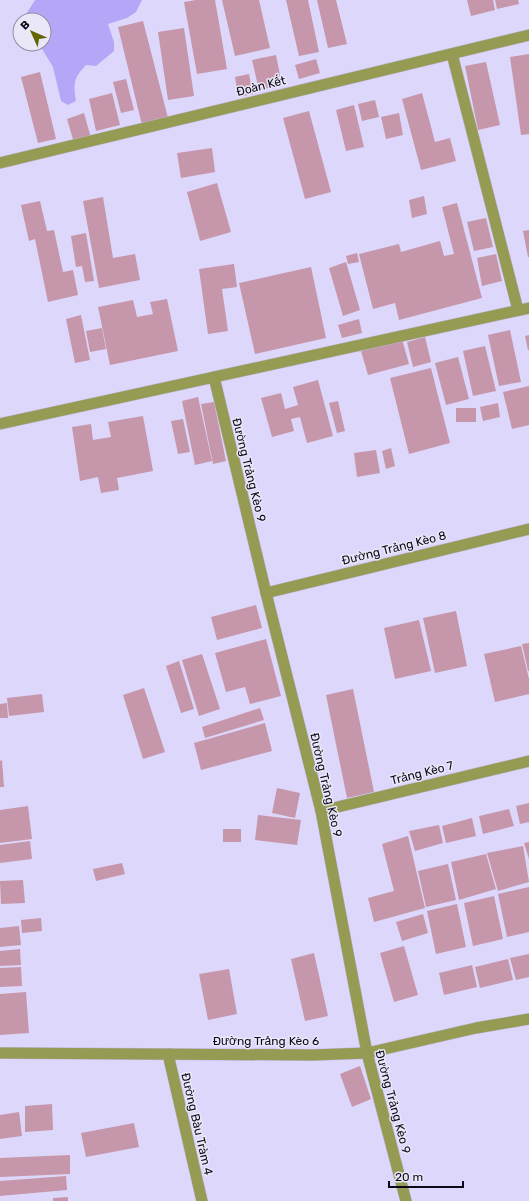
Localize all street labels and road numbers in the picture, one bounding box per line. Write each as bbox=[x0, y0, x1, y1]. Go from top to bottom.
street label: Đoàn Kết bbox=[235, 73, 287, 99]
street label: Đường Trảng Kèo 9 bbox=[229, 417, 269, 523]
street label: Đường Trảng Kèo 8 bbox=[340, 528, 448, 568]
street label: Đường Trảng Kèo 9 bbox=[307, 732, 345, 838]
street label: Trảng Kèo 7 bbox=[389, 758, 455, 788]
street label: Đường Trảng Kèo 6 bbox=[213, 1034, 319, 1048]
street label: Đường Trảng Kèo 9 bbox=[372, 1049, 414, 1155]
street label: Đường Bàu Tràm 4 bbox=[178, 1072, 216, 1177]

